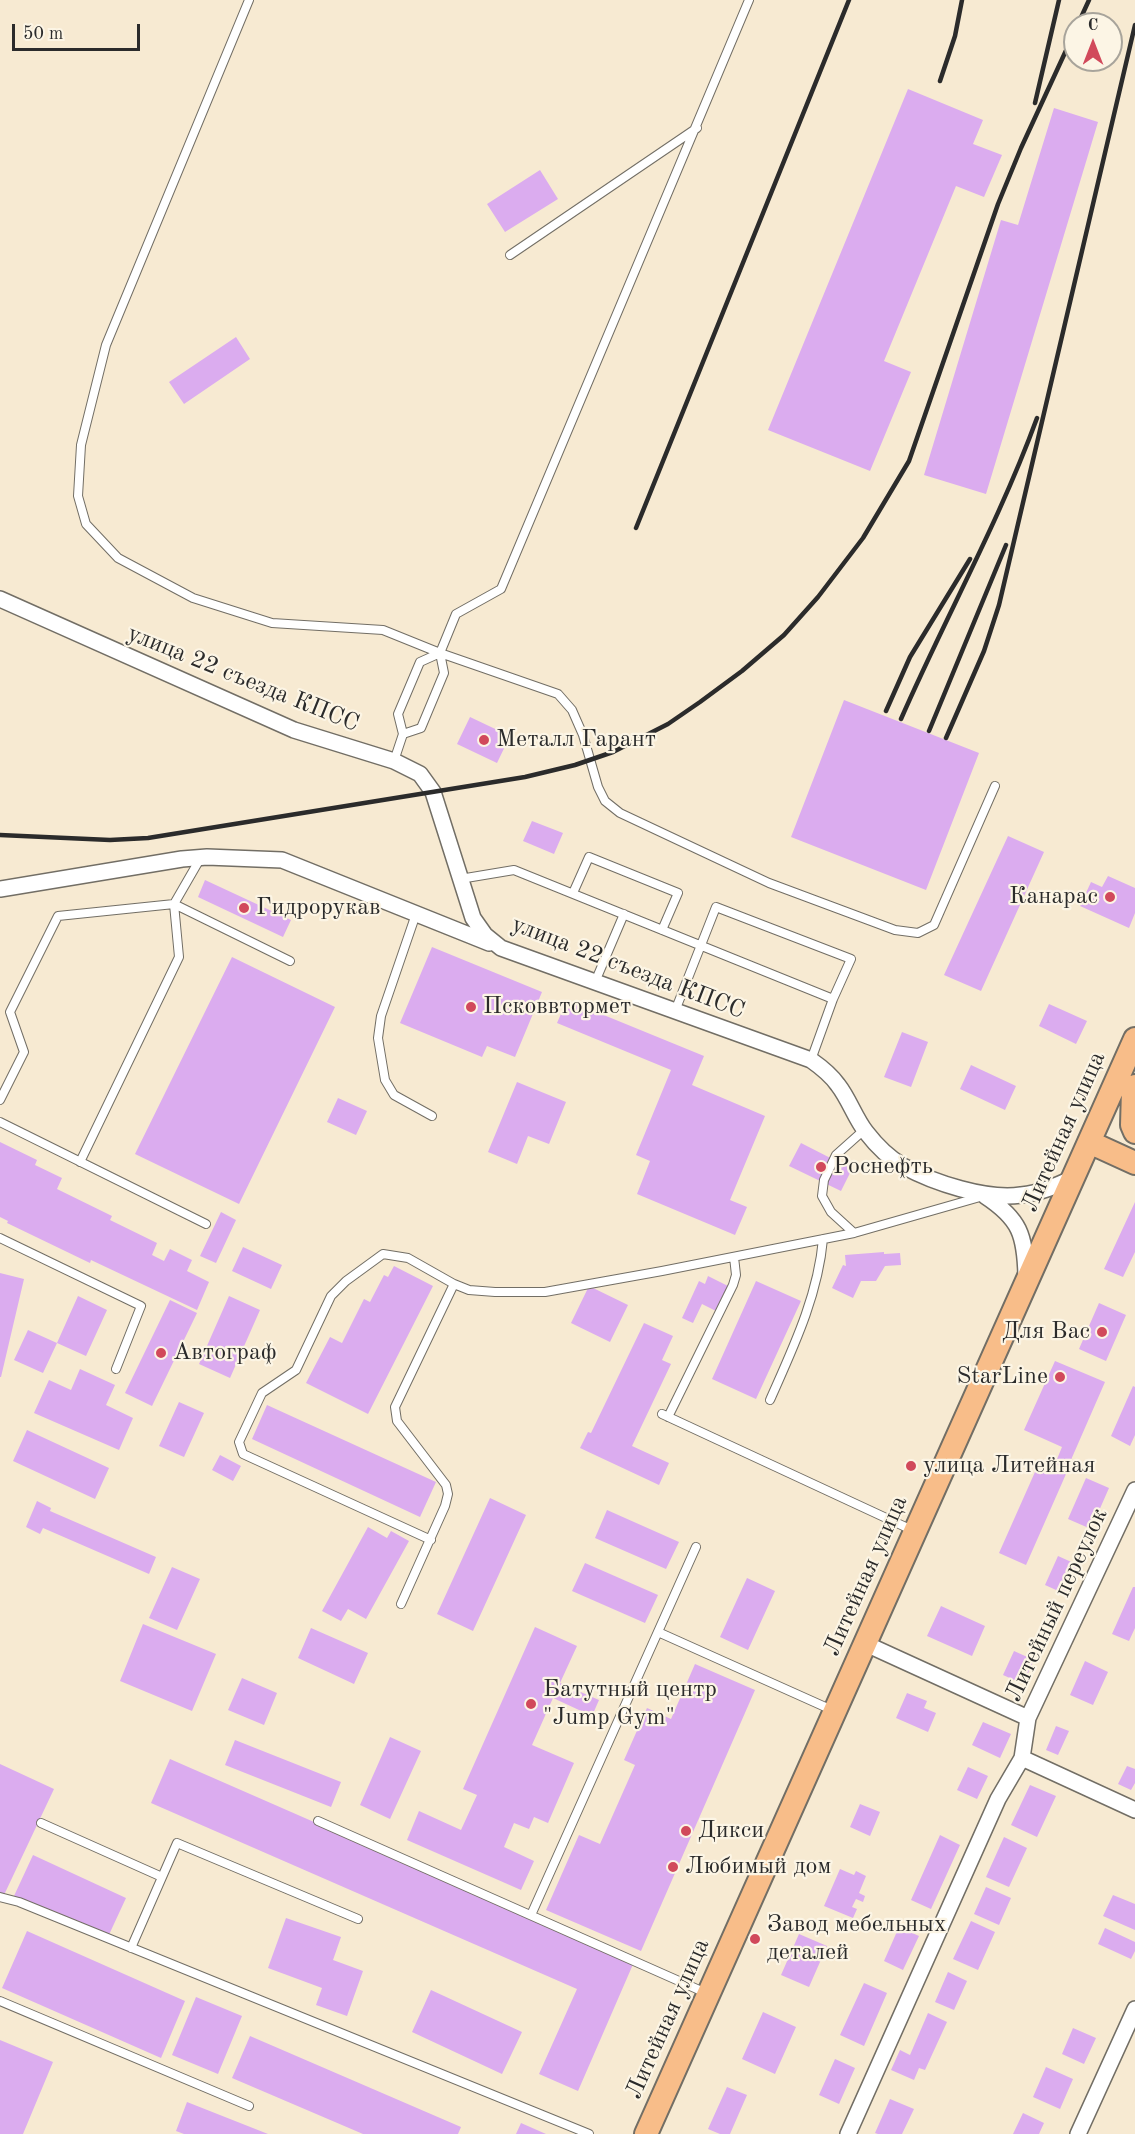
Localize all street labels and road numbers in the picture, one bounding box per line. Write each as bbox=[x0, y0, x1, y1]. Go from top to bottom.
street label: улица 22 съезда КПСС bbox=[123, 619, 363, 739]
street label: улица 22 съезда КПСС bbox=[507, 910, 749, 1026]
street label: Литейная улица bbox=[1016, 1047, 1112, 1217]
street label: Литейная улица bbox=[818, 1491, 914, 1661]
street label: Литейный переулок bbox=[999, 1503, 1115, 1707]
street label: Литейная улица bbox=[620, 1934, 716, 2104]

